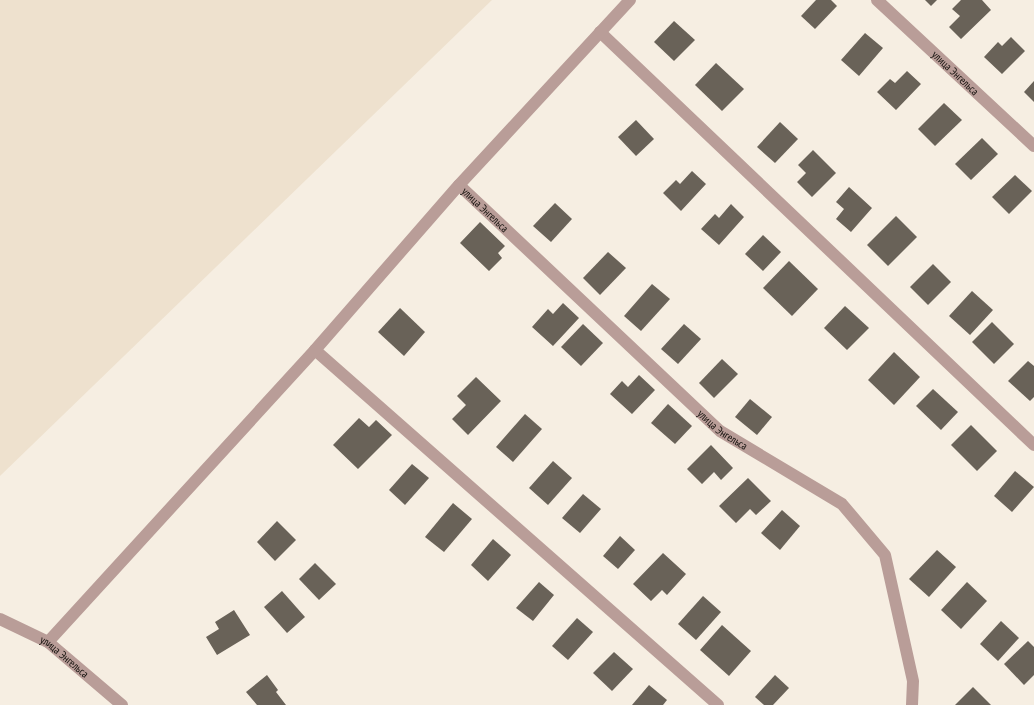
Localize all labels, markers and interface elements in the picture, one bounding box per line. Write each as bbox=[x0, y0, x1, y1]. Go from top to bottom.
street label: улица Энгельса bbox=[929, 48, 982, 98]
street label: улица Энгельса bbox=[459, 184, 512, 235]
street label: улица Энгельса bbox=[695, 407, 750, 453]
street label: улица Энгельса bbox=[38, 632, 92, 681]

